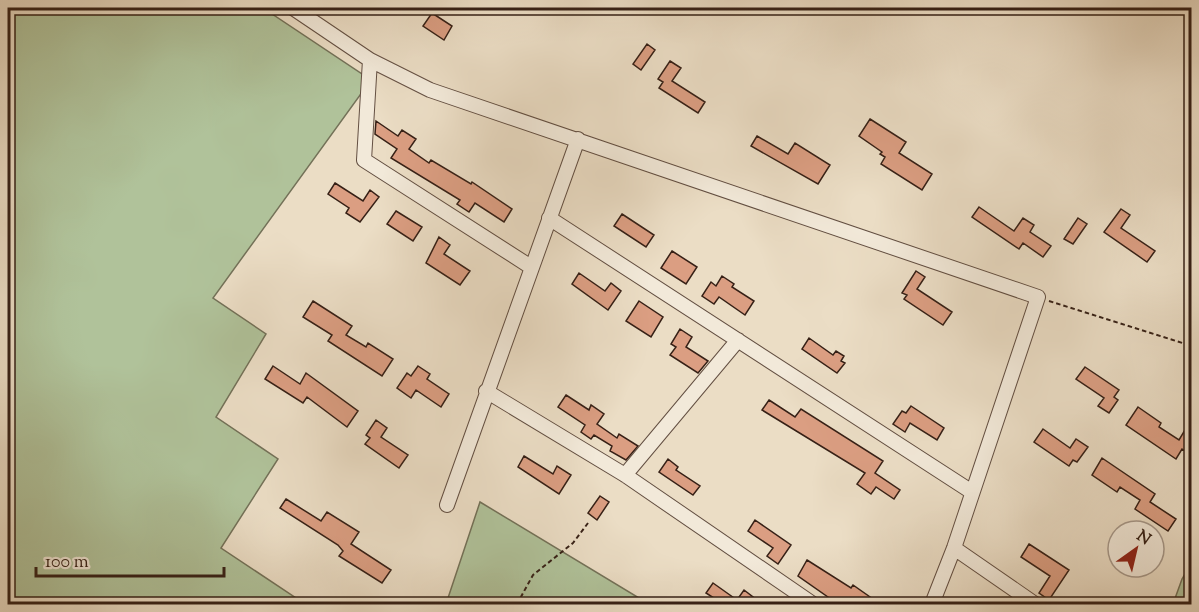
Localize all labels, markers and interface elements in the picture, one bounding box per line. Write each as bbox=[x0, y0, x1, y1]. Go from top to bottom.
north arrow bbox=[1106, 519, 1166, 579]
text: N bbox=[1131, 526, 1155, 552]
scale bar bbox=[36, 540, 224, 578]
text: 100 m bbox=[45, 550, 89, 576]

